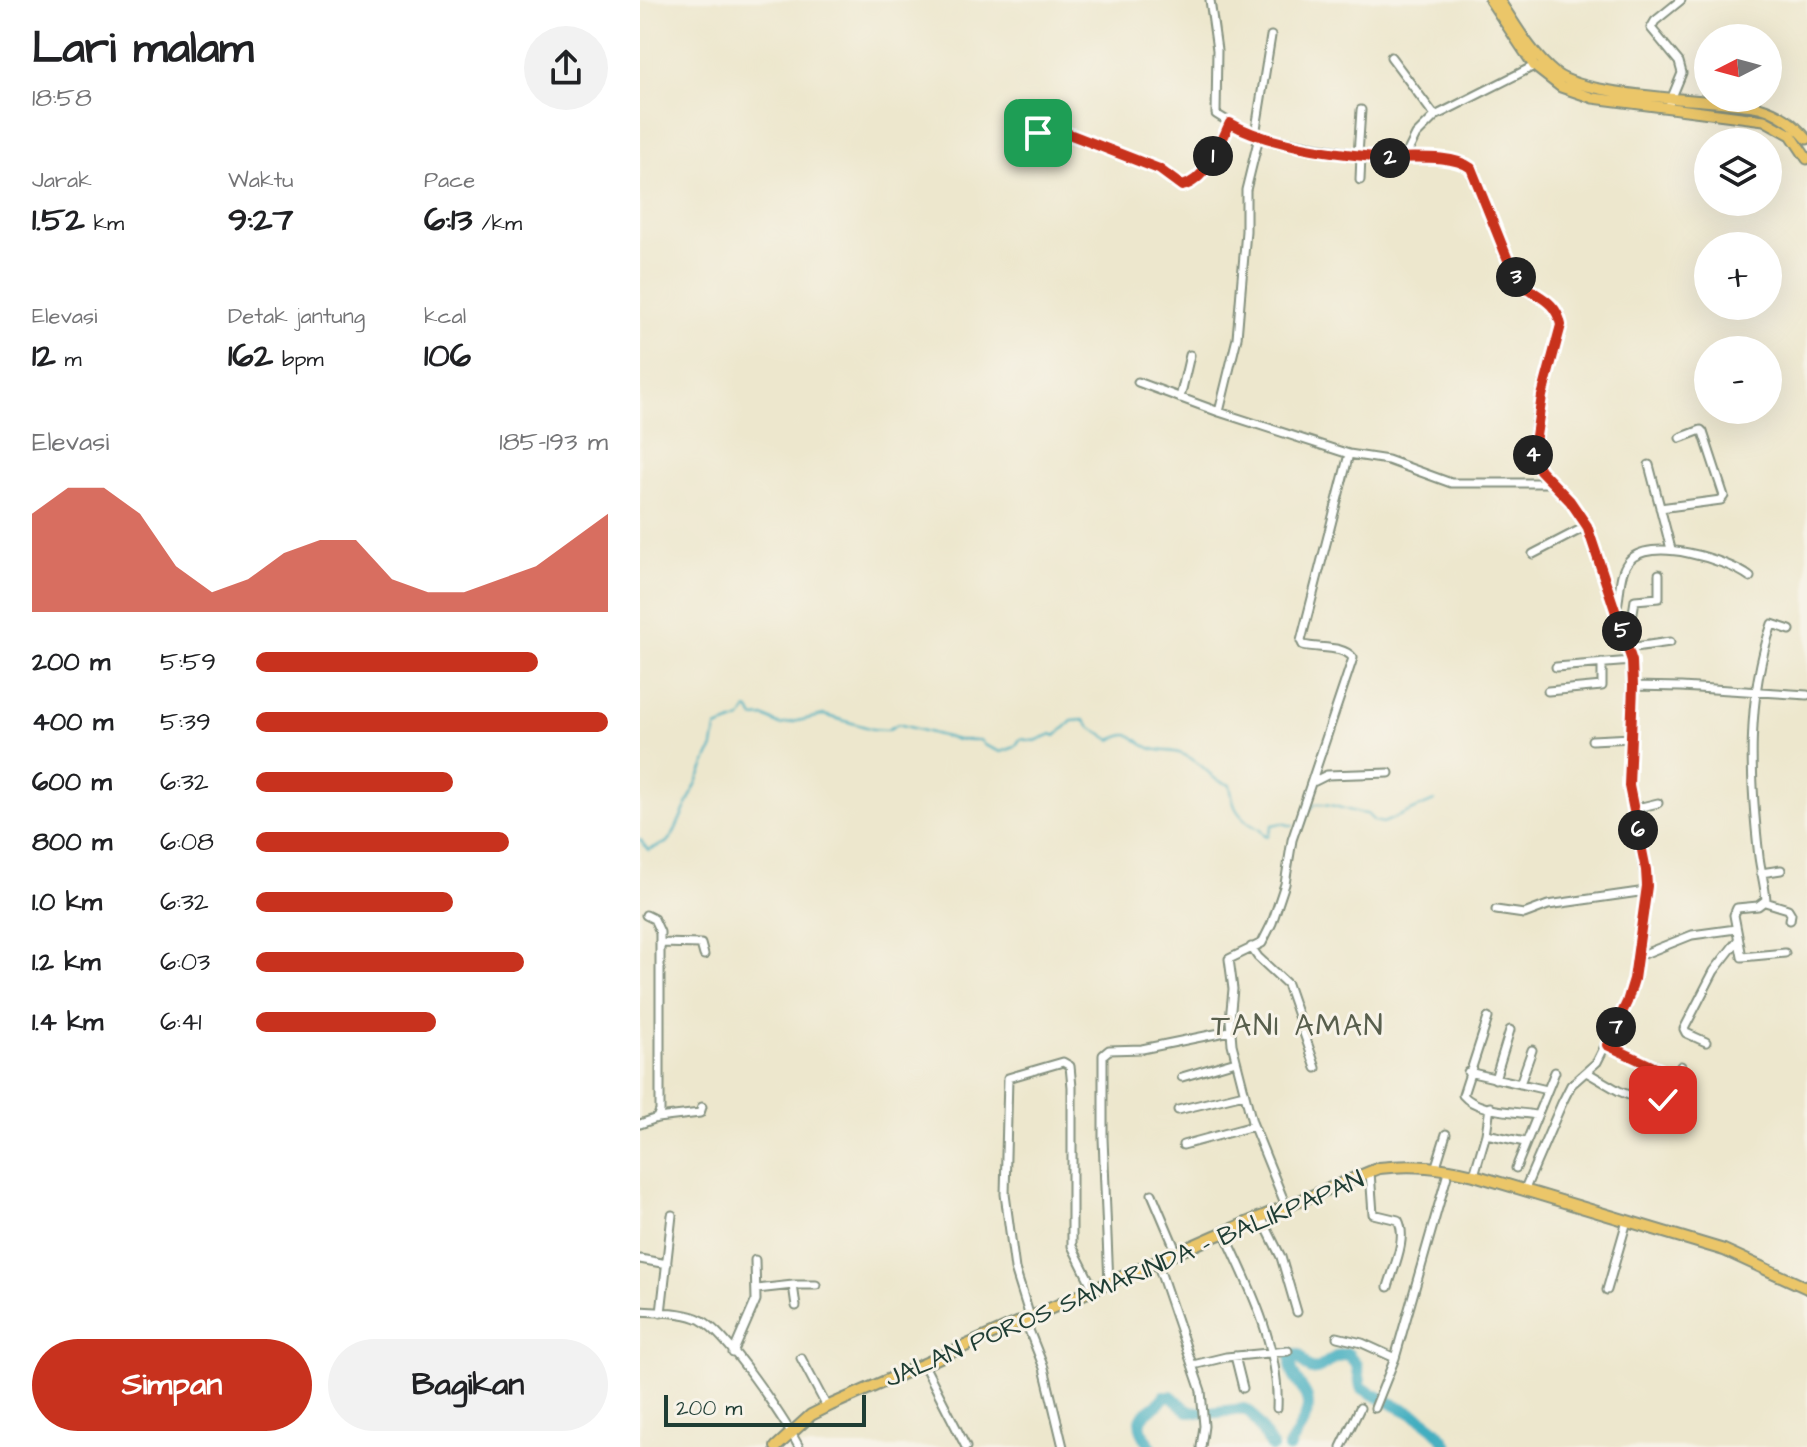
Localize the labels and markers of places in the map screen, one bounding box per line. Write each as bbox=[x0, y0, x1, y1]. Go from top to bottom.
pin bbox=[1004, 99, 1072, 167]
pin: 1 bbox=[1193, 136, 1233, 176]
pin: 2 bbox=[1370, 138, 1410, 178]
pin: 3 bbox=[1496, 257, 1536, 297]
pin: 4 bbox=[1513, 435, 1553, 475]
pin: 5 bbox=[1602, 611, 1642, 651]
pin: 6 bbox=[1618, 810, 1658, 850]
pin: 7 bbox=[1596, 1007, 1636, 1047]
pin bbox=[1629, 1066, 1697, 1134]

